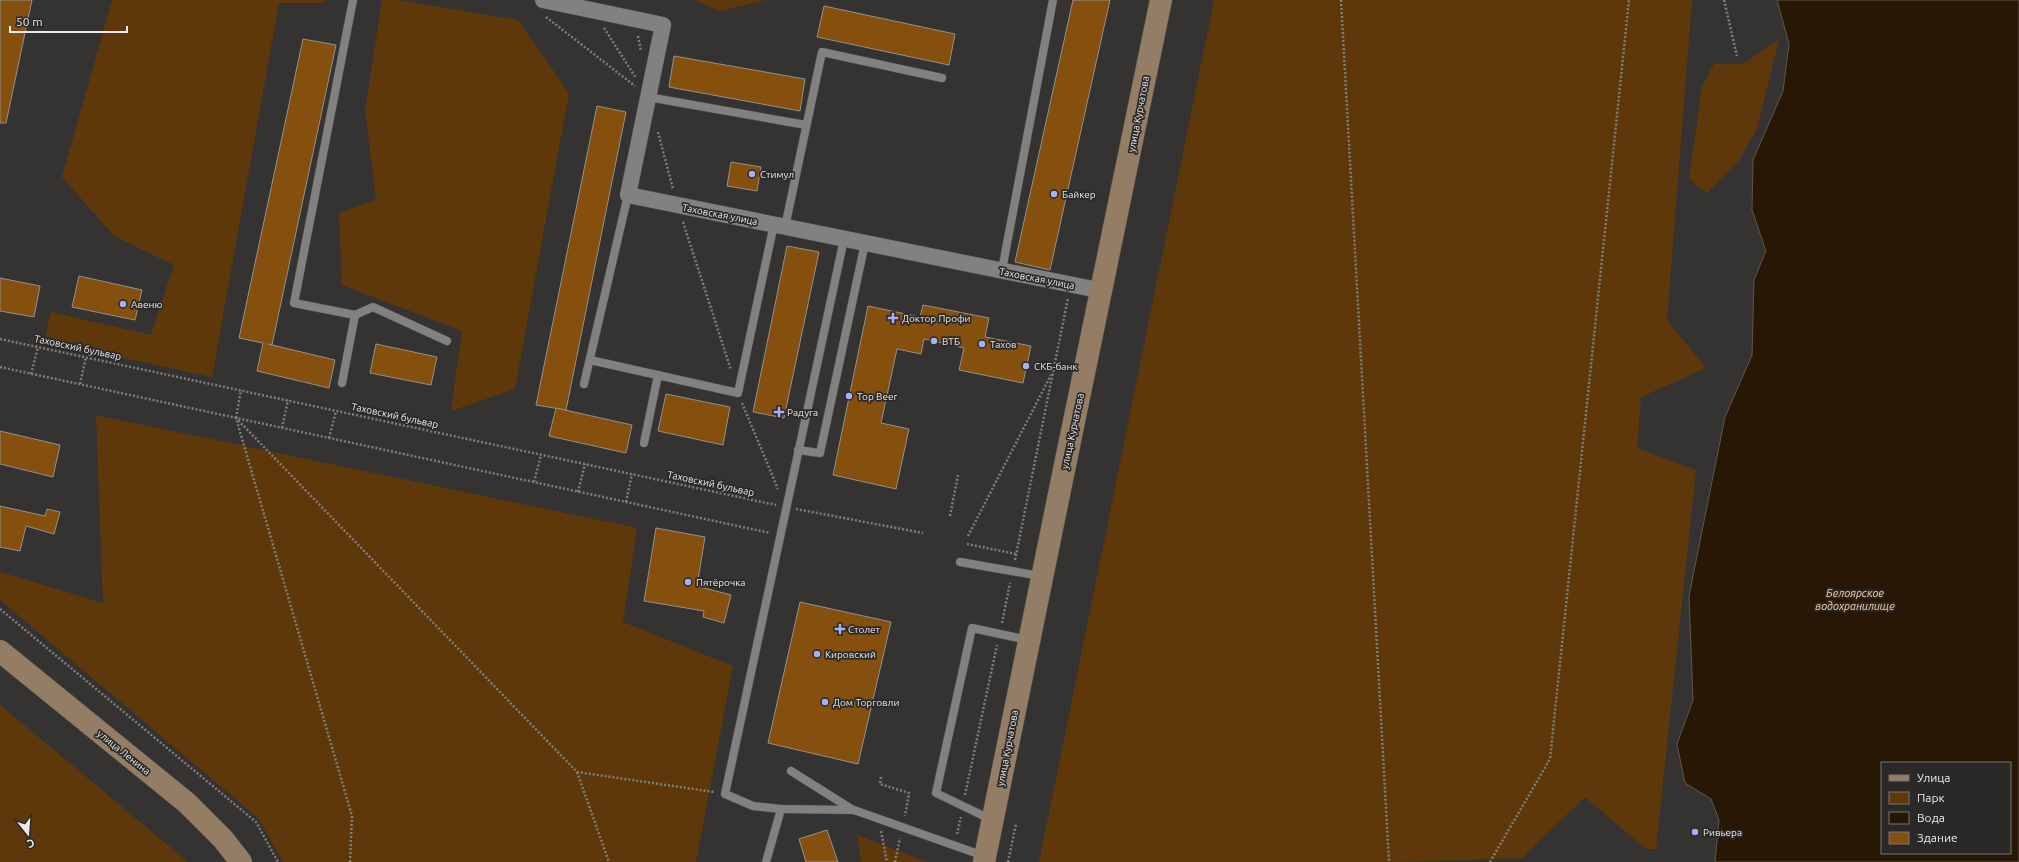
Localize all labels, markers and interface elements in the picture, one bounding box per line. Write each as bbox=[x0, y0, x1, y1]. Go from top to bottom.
scale bar bbox=[10, 8, 127, 34]
text: 50 m bbox=[16, 15, 43, 28]
street label: улица Курчатова bbox=[1126, 75, 1151, 153]
marker: Стимул bbox=[747, 169, 757, 179]
place label: Стимул bbox=[760, 169, 794, 180]
marker: Байкер bbox=[1049, 189, 1059, 199]
place label: Байкер bbox=[1062, 189, 1096, 200]
street label: Таховская улица bbox=[681, 202, 759, 227]
street label: Таховская улица bbox=[998, 266, 1076, 291]
marker: Авеню bbox=[118, 299, 128, 309]
place label: Авеню bbox=[131, 299, 162, 310]
marker: Доктор Профи bbox=[887, 312, 899, 324]
place label: Доктор Профи bbox=[902, 313, 971, 324]
street label: Таховский бульвар bbox=[33, 333, 123, 362]
marker: ВТБ bbox=[929, 336, 939, 346]
place label: ВТБ bbox=[942, 336, 960, 347]
marker: Тахов bbox=[977, 339, 987, 349]
place label: Тахов bbox=[990, 339, 1017, 350]
marker: СКБ-банк bbox=[1021, 361, 1031, 371]
place label: СКБ-банк bbox=[1034, 361, 1077, 372]
marker: Top Beer bbox=[844, 391, 854, 401]
place label: Top Beer bbox=[857, 391, 897, 402]
street label: улица Курчатова bbox=[1059, 392, 1086, 470]
street label: Таховский бульвар bbox=[350, 401, 440, 430]
marker: Радуга bbox=[774, 407, 784, 417]
place label: Радуга bbox=[787, 407, 818, 418]
street label: Таховский бульвар bbox=[666, 469, 756, 498]
marker: Пятёрочка bbox=[683, 577, 693, 587]
place label: Пятёрочка bbox=[696, 577, 745, 588]
water label: Белоярское водохранилище bbox=[1815, 587, 1895, 612]
marker: Столет bbox=[835, 624, 845, 634]
place label: Столет bbox=[848, 624, 881, 635]
marker: Кировский bbox=[812, 649, 822, 659]
place label: Кировский bbox=[825, 649, 876, 660]
marker: Дом Торговли bbox=[820, 697, 830, 707]
place label: Дом Торговли bbox=[833, 697, 899, 708]
street label: улица Курчатова bbox=[995, 709, 1020, 787]
street label: улица Ленина bbox=[95, 728, 152, 777]
legend bbox=[1881, 762, 2011, 854]
text: Улица bbox=[1917, 771, 1950, 784]
text: Парк bbox=[1917, 791, 1945, 804]
text: Вода bbox=[1917, 811, 1945, 824]
north arrow bbox=[8, 814, 48, 854]
marker: Ривьера bbox=[1690, 827, 1700, 837]
place label: Ривьера bbox=[1703, 827, 1742, 838]
text: Здание bbox=[1917, 831, 1958, 844]
text: С bbox=[26, 837, 36, 850]

